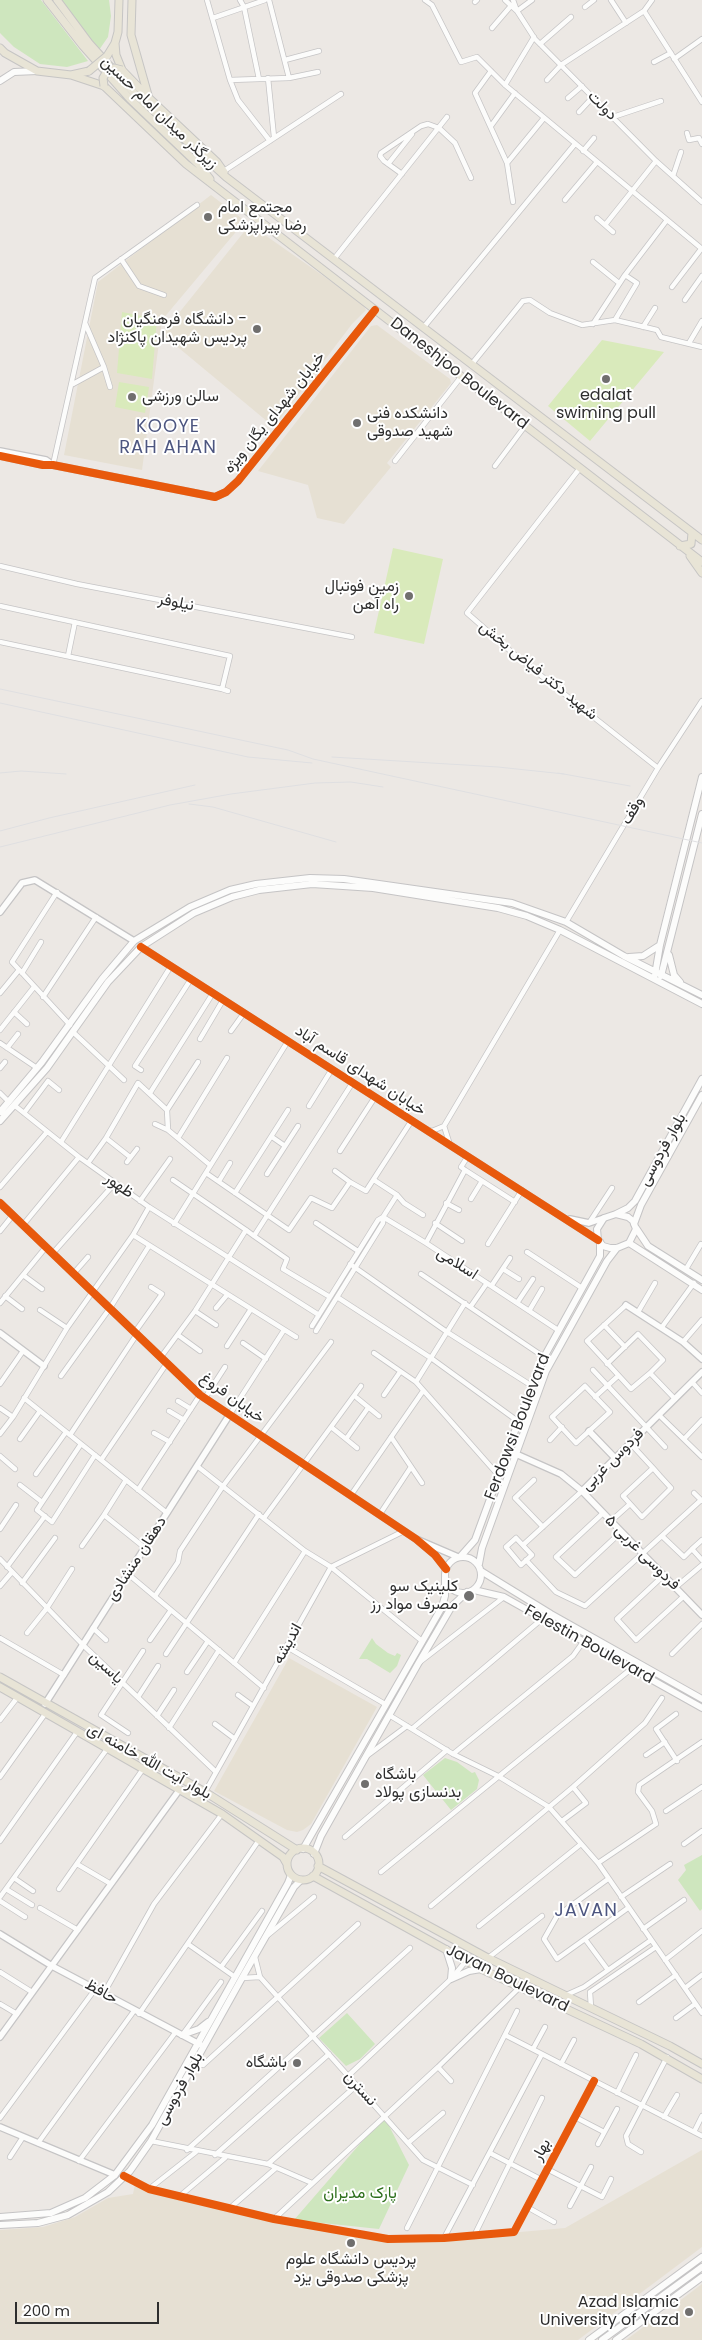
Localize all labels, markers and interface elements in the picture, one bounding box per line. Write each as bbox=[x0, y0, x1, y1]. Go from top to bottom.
street label: زیرگذر میدان امام حسین bbox=[97, 52, 221, 174]
street label: دولت bbox=[583, 87, 621, 125]
place label: مجتمع امام رضا پیراپزشکی bbox=[218, 198, 306, 236]
marker: مجتمع امام رضا پیراپزشکی bbox=[202, 211, 214, 223]
place label: دانشگاه فرهنگیان - پردیس شهیدان پاکنژاد bbox=[108, 310, 247, 348]
street label: Daneshjoo Boulevard bbox=[386, 314, 532, 434]
marker: دانشگاه فرهنگیان - پردیس شهیدان پاکنژاد bbox=[251, 323, 263, 335]
street label: خیابان شهدای یگان ویژه bbox=[220, 348, 330, 478]
marker: edalat swiming pull bbox=[600, 373, 612, 385]
place label: edalat swiming pull bbox=[556, 386, 656, 424]
place label: سالن ورزشی bbox=[142, 387, 219, 407]
marker: سالن ورزشی bbox=[126, 391, 138, 403]
place label: دانشکده فنی شهید صدوقی bbox=[367, 404, 453, 442]
district label: KOOYE RAH AHAN bbox=[118, 416, 218, 458]
marker: دانشکده فنی شهید صدوقی bbox=[351, 417, 363, 429]
place label: زمین فوتبال راه آهن bbox=[325, 577, 399, 615]
street label: نیلوفر bbox=[156, 590, 196, 616]
marker: زمین فوتبال راه آهن bbox=[403, 590, 415, 602]
street label: شهید دکتر فیاض بخش bbox=[475, 617, 601, 725]
street label: وقف bbox=[617, 794, 649, 828]
street label: خیابان شهدای قاسم آباد bbox=[291, 1022, 429, 1120]
street label: بلوار فردوسی bbox=[635, 1110, 691, 1190]
street label: ظهور bbox=[101, 1169, 137, 1203]
street label: اسلامی bbox=[433, 1244, 481, 1284]
street label: Ferdowsi Boulevard bbox=[481, 1351, 555, 1503]
street label: خیابان فروغ bbox=[196, 1368, 268, 1428]
street label: فردوس غربی bbox=[578, 1425, 648, 1495]
street label: فردوسی غربی ۵ bbox=[600, 1511, 684, 1595]
street label: دهقان منشادی bbox=[103, 1513, 171, 1605]
place label: کلینیک سو مصرف مواد رز bbox=[370, 1577, 458, 1615]
marker: کلینیک سو مصرف مواد رز bbox=[462, 1589, 476, 1603]
street label: Felestin Boulevard bbox=[521, 1601, 657, 1689]
street label: اندیشه bbox=[269, 1620, 307, 1668]
street label: یاسین bbox=[85, 1647, 127, 1689]
street label: بلوار آیت الله خامنه ای bbox=[84, 1720, 214, 1804]
place label: باشگاه بدنسازی پولاد bbox=[375, 1765, 461, 1803]
marker: باشگاه بدنسازی پولاد bbox=[359, 1778, 371, 1790]
district label: JAVAN bbox=[554, 1900, 618, 1922]
street label: Javan Boulevard bbox=[442, 1941, 572, 2017]
street label: حافظ bbox=[81, 1975, 121, 2009]
street label: بلوار فردوسی bbox=[152, 2049, 208, 2129]
place label: باشگاه bbox=[246, 2053, 287, 2073]
marker: باشگاه bbox=[291, 2057, 303, 2069]
street label: نسترن bbox=[339, 2068, 381, 2110]
street label: بهار bbox=[528, 2136, 556, 2164]
park label: پارک مدیران bbox=[323, 2184, 397, 2204]
marker: پردیس دانشگاه علوم پزشکی صدوقی یزد bbox=[345, 2237, 357, 2249]
place label: پردیس دانشگاه علوم پزشکی صدوقی یزد bbox=[286, 2250, 416, 2288]
scale bar bbox=[18, 2292, 161, 2324]
place label: Azad Islamic University of Yazd bbox=[540, 2293, 679, 2331]
text: 200 m bbox=[23, 2300, 70, 2321]
marker: Azad Islamic University of Yazd bbox=[683, 2306, 695, 2318]

